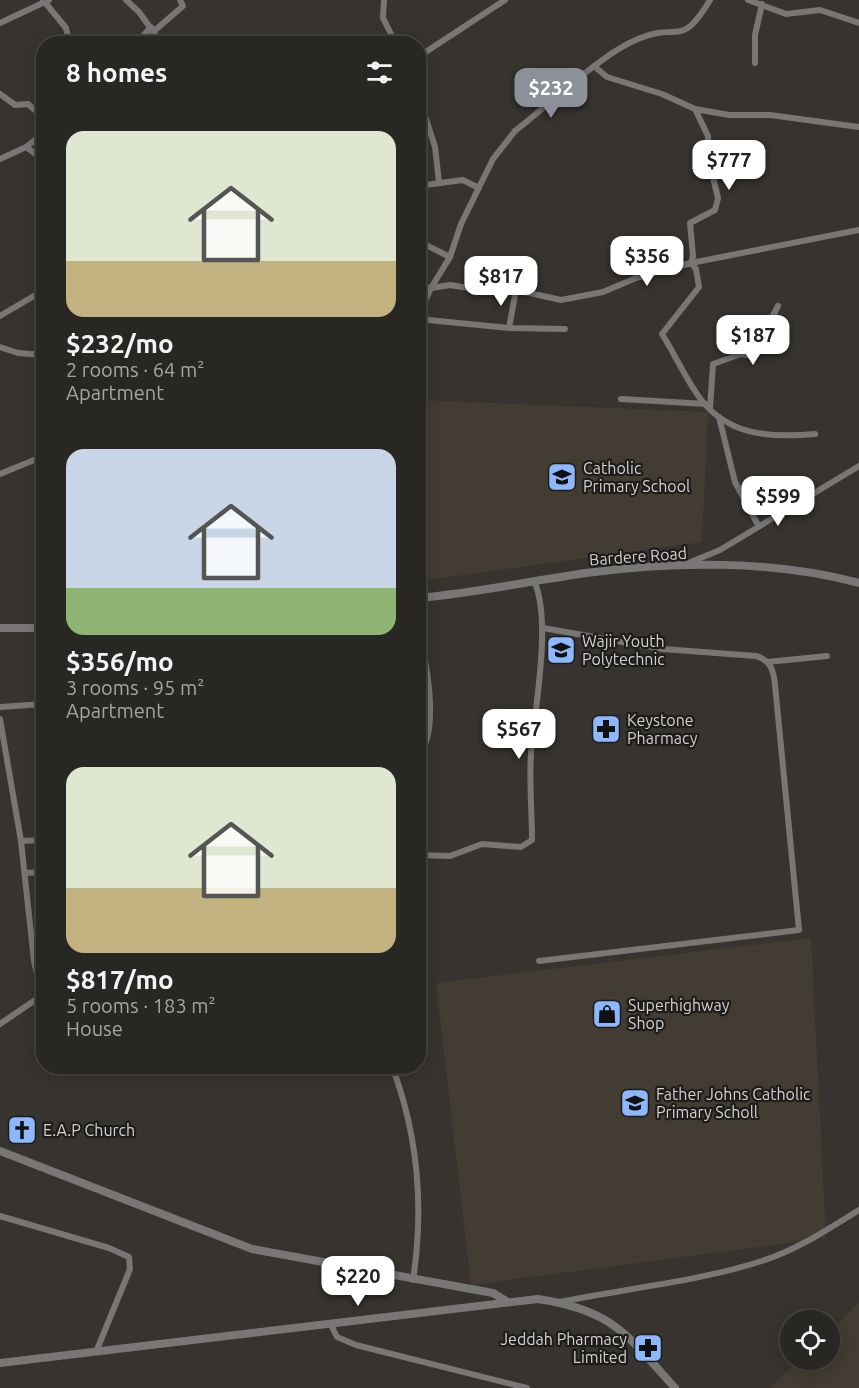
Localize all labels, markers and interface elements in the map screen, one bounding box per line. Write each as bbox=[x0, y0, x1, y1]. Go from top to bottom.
icon: filters bbox=[363, 56, 396, 89]
text: 8 homes bbox=[66, 58, 167, 87]
pin: $232 bbox=[515, 68, 587, 119]
text: $232 bbox=[528, 76, 574, 99]
pin: $777 bbox=[693, 140, 765, 191]
text: $777 bbox=[706, 148, 752, 171]
icon: home bbox=[177, 170, 285, 278]
pin: $356 bbox=[611, 236, 683, 287]
text: $356 bbox=[624, 244, 670, 267]
pin: $817 bbox=[465, 256, 537, 307]
text: $817 bbox=[478, 264, 524, 287]
pin: $187 bbox=[717, 315, 789, 366]
text: $187 bbox=[730, 323, 776, 346]
text: $232/mo bbox=[66, 329, 174, 358]
text: 2 rooms · 64 m² bbox=[66, 358, 204, 381]
text: Apartment bbox=[66, 381, 164, 404]
place label: Catholic Primary School bbox=[583, 459, 690, 495]
school or university icon: Catholic Primary School bbox=[546, 461, 578, 493]
pin: $599 bbox=[742, 476, 814, 527]
text: $599 bbox=[755, 484, 801, 507]
icon: home bbox=[177, 488, 285, 596]
street label: Bardere Road bbox=[588, 544, 688, 568]
place label: Wajir Youth Polytechnic bbox=[582, 632, 665, 668]
school or university icon: Wajir Youth Polytechnic bbox=[545, 634, 577, 666]
text: $356/mo bbox=[66, 647, 174, 676]
text: 3 rooms · 95 m² bbox=[66, 676, 204, 699]
text: Apartment bbox=[66, 699, 164, 722]
pin: $567 bbox=[483, 709, 555, 760]
place label: Keystone Pharmacy bbox=[627, 711, 698, 747]
pharmacy icon: Keystone Pharmacy bbox=[590, 713, 622, 745]
text: $567 bbox=[496, 717, 542, 740]
icon: home bbox=[177, 806, 285, 914]
text: $817/mo bbox=[66, 965, 174, 994]
text: 5 rooms · 183 m² bbox=[66, 994, 216, 1017]
place label: Superhighway Shop bbox=[628, 996, 730, 1032]
shop icon: Superhighway Shop bbox=[591, 998, 623, 1030]
text: House bbox=[66, 1017, 123, 1040]
place label: Father Johns Catholic Primary Scholl bbox=[656, 1085, 811, 1121]
school or university icon: Father Johns Catholic Primary Scholl bbox=[619, 1087, 651, 1119]
church icon: E.A.P Church bbox=[6, 1114, 38, 1146]
place label: E.A.P Church bbox=[43, 1121, 135, 1139]
pin: $220 bbox=[322, 1256, 394, 1307]
text: $220 bbox=[335, 1264, 381, 1287]
map controls bbox=[780, 1310, 840, 1370]
button: locate bbox=[780, 1310, 840, 1370]
place label: Jeddah Pharmacy Limited bbox=[500, 1330, 627, 1366]
pharmacy icon: Jeddah Pharmacy Limited bbox=[632, 1332, 664, 1364]

